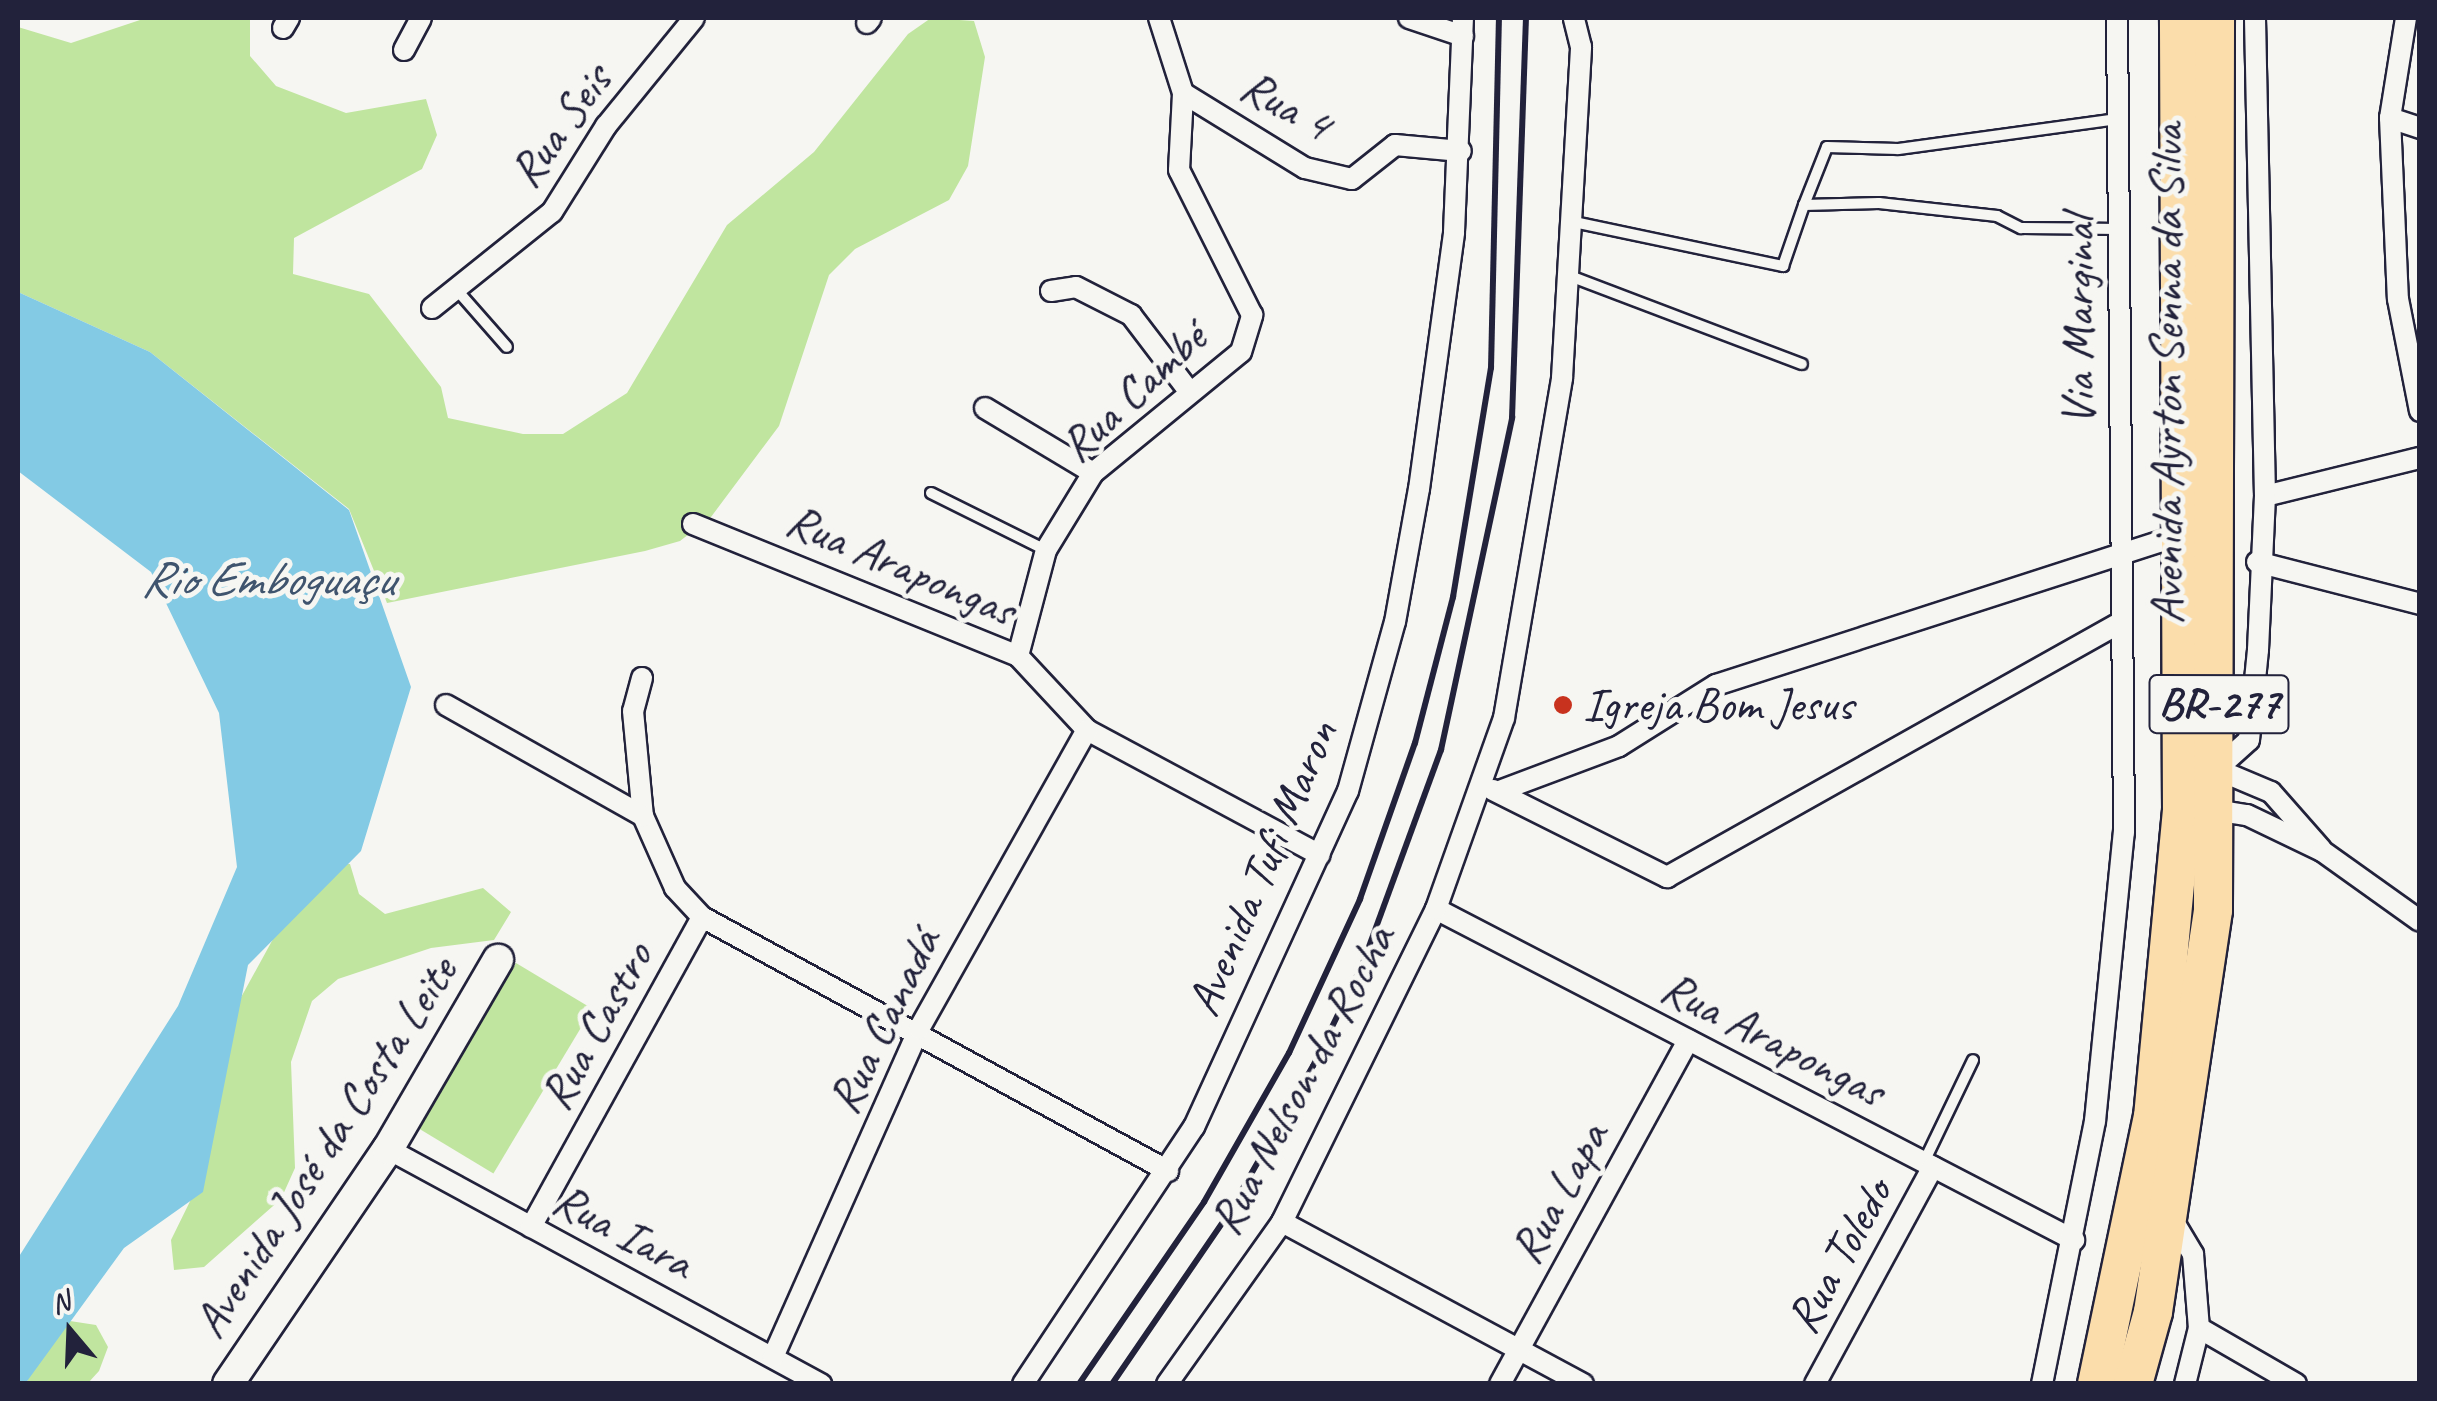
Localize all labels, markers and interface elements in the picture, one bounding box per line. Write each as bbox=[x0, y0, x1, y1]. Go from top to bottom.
street label: Rua Seis bbox=[497, 54, 623, 198]
street label: Rua 4 bbox=[1231, 57, 1341, 153]
street label: Avenida Ayrton Senna da Silva bbox=[2138, 124, 2196, 624]
street label: Via Marginal bbox=[2049, 215, 2107, 427]
street label: Rua Cambé bbox=[1048, 310, 1218, 474]
street label: Rua Arapongas bbox=[777, 491, 1025, 639]
water label: Rio Emboguaçu bbox=[141, 549, 393, 609]
road number: BR-277 bbox=[2146, 664, 2292, 744]
place label: Igreja Bom Jesus bbox=[1583, 676, 1853, 734]
marker: Igreja Bom Jesus bbox=[1552, 694, 1574, 716]
street label: Avenida Tufi Maron bbox=[1174, 711, 1350, 1025]
street label: Rua Nelson da Rocha bbox=[1196, 914, 1408, 1246]
street label: Rua Canadá bbox=[815, 920, 953, 1122]
street label: Rua Castro bbox=[526, 932, 666, 1120]
street label: Avenida José da Costa Leite bbox=[181, 946, 469, 1348]
street label: Rua Arapongas bbox=[1651, 958, 1895, 1120]
street label: Rua Lapa bbox=[1497, 1113, 1621, 1273]
street label: Rua Toledo bbox=[1773, 1169, 1905, 1343]
street label: Rua Iara bbox=[544, 1171, 702, 1291]
north arrow bbox=[20, 1281, 120, 1381]
text: N bbox=[46, 1283, 74, 1322]

